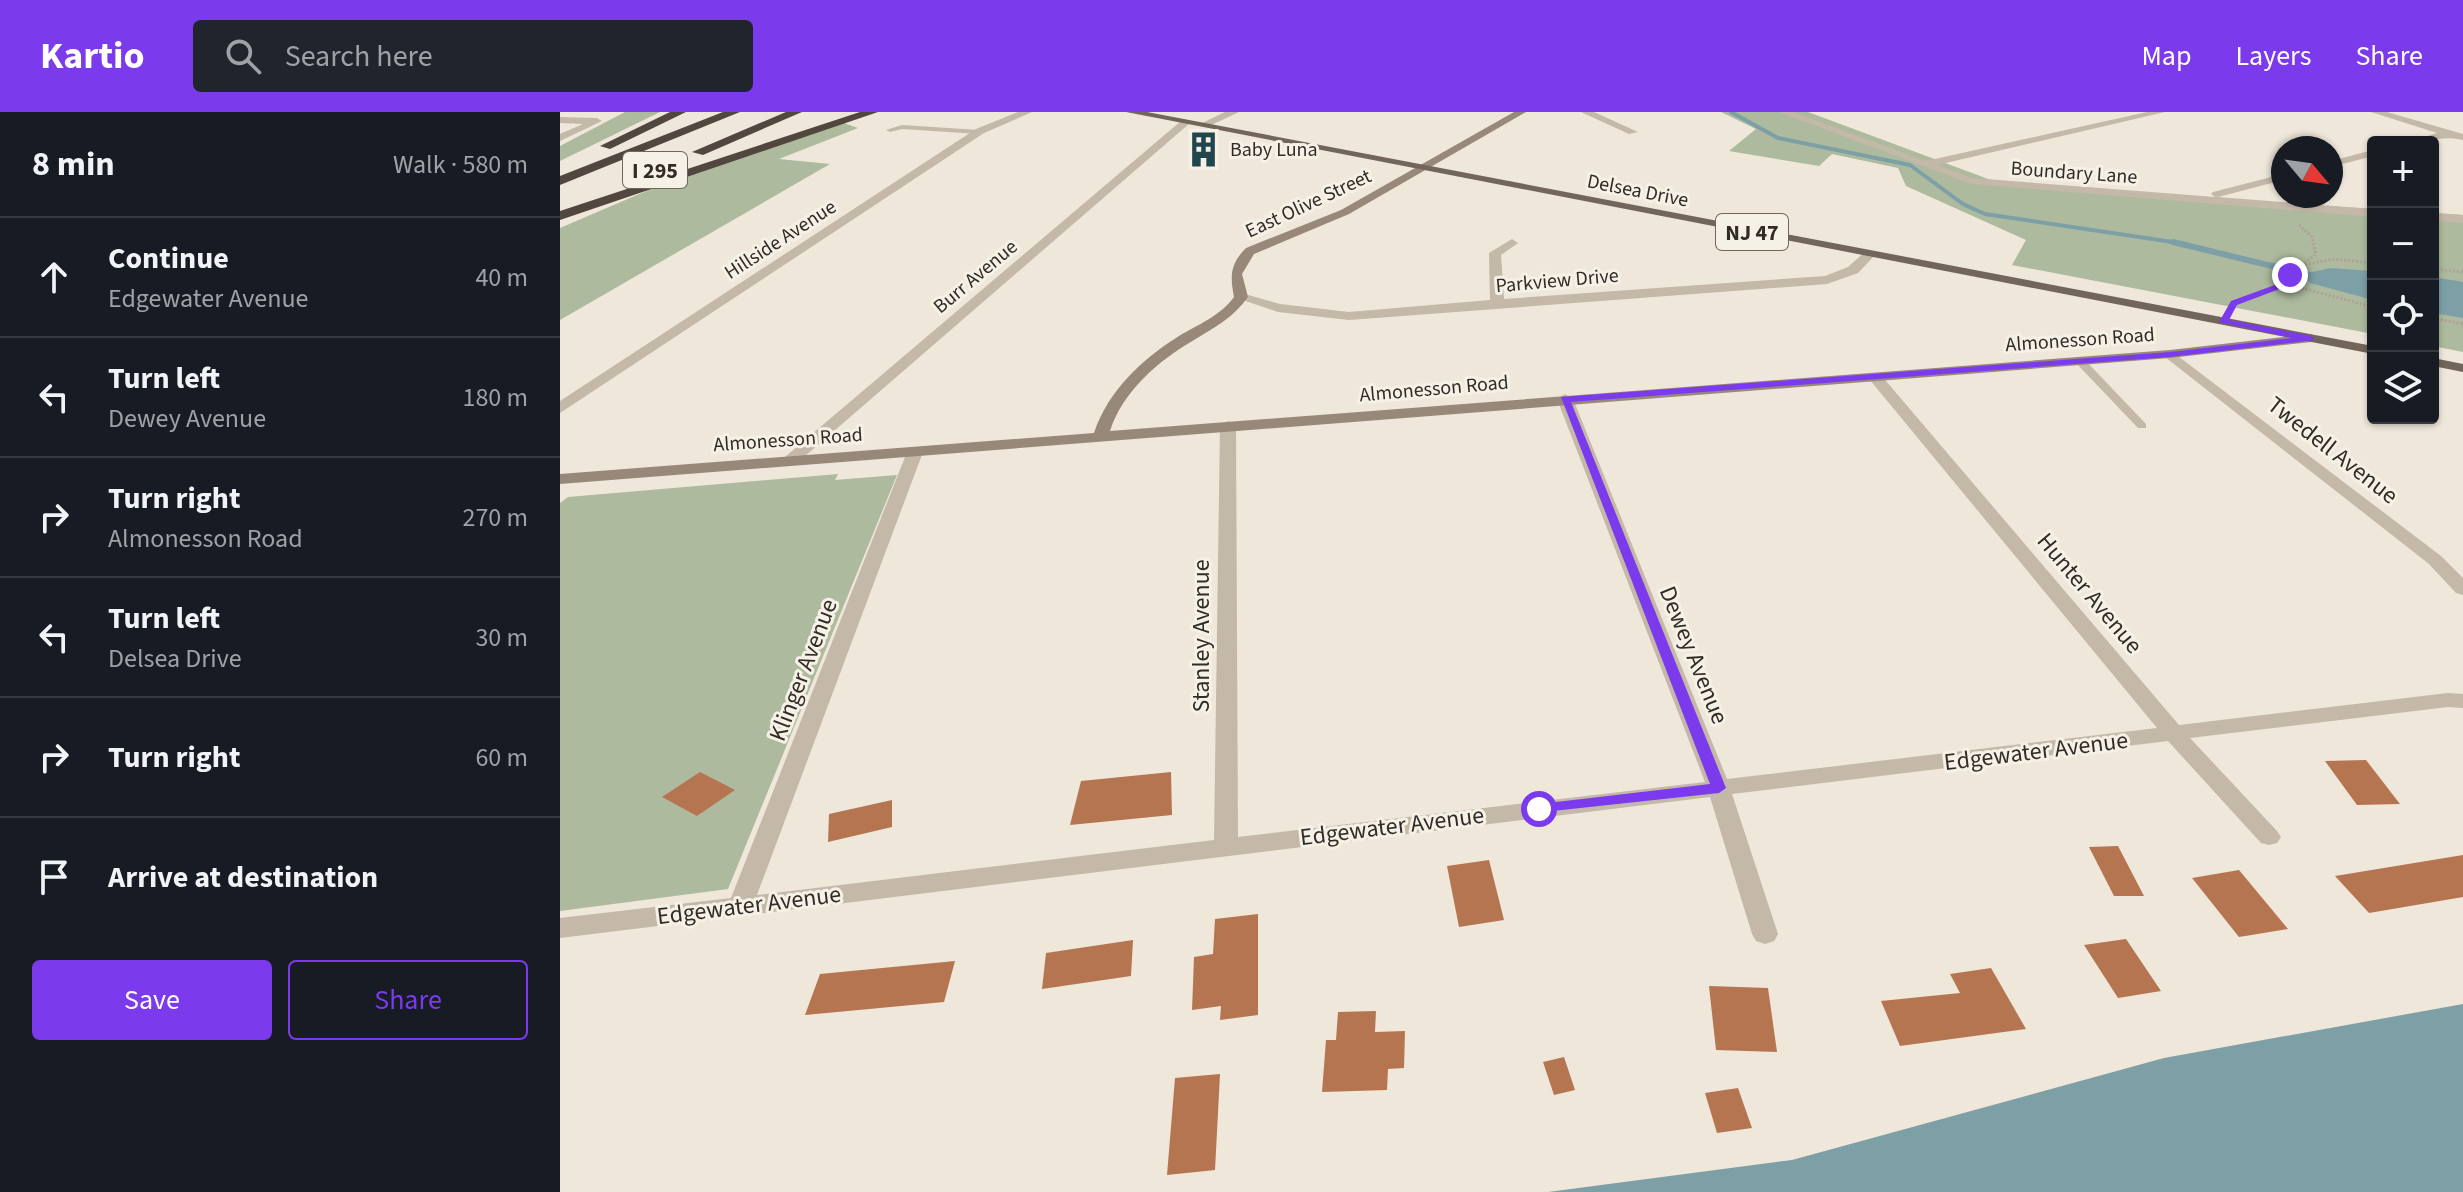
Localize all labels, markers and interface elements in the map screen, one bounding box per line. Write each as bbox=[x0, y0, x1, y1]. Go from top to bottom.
search box bbox=[193, 20, 753, 92]
text: Kartio bbox=[40, 29, 145, 83]
icon: search bbox=[221, 34, 265, 78]
text: Search here bbox=[285, 35, 433, 78]
text: Map bbox=[2141, 36, 2191, 76]
text: Layers bbox=[2235, 36, 2311, 76]
text: Share bbox=[2355, 36, 2423, 76]
building icon: Baby Luna bbox=[1185, 130, 1223, 168]
place label: Baby Luna bbox=[1230, 136, 1318, 164]
north arrow bbox=[2271, 136, 2343, 208]
map controls bbox=[2367, 136, 2439, 424]
button: + bbox=[2367, 136, 2439, 208]
text: 8 min bbox=[32, 140, 115, 189]
text: Walk · 580 m bbox=[393, 146, 528, 183]
road number: I 295 bbox=[623, 152, 687, 188]
street label: Boundary Lane bbox=[2010, 155, 2138, 191]
street label: East Olive Street bbox=[1241, 162, 1376, 245]
street label: Delsea Drive bbox=[1585, 167, 1691, 215]
street label: Hillside Avenue bbox=[719, 193, 842, 286]
button: − bbox=[2367, 208, 2439, 280]
road number: NJ 47 bbox=[1716, 214, 1788, 250]
street label: Burr Avenue bbox=[928, 233, 1024, 320]
text: Continue bbox=[108, 237, 229, 280]
icon: ahead bbox=[32, 255, 76, 299]
route end bbox=[2272, 257, 2308, 293]
text: 40 m bbox=[475, 259, 528, 296]
street label: Parkview Drive bbox=[1494, 262, 1620, 300]
text: Edgewater Avenue bbox=[108, 280, 309, 317]
button: locate bbox=[2367, 280, 2439, 352]
street label: Almonesson Road bbox=[2004, 321, 2156, 359]
button: layers bbox=[2367, 352, 2439, 424]
text: Turn left bbox=[108, 357, 220, 400]
street label: Almonesson Road bbox=[1358, 369, 1510, 409]
icon: left bbox=[32, 375, 76, 419]
text: 180 m bbox=[462, 379, 528, 416]
street label: Twedell Avenue bbox=[2260, 388, 2405, 513]
text: Dewey Avenue bbox=[108, 400, 266, 437]
street label: Almonesson Road bbox=[712, 421, 864, 459]
text: Turn right bbox=[108, 477, 240, 520]
icon: right bbox=[32, 495, 76, 539]
text: 270 m bbox=[462, 499, 528, 536]
text: Almonesson Road bbox=[108, 520, 303, 557]
street label: Hunter Avenue bbox=[2028, 525, 2151, 661]
street label: Stanley Avenue bbox=[1184, 559, 1219, 713]
street label: Dewey Avenue bbox=[1650, 581, 1737, 729]
street label: Klinger Avenue bbox=[760, 594, 847, 746]
text: Turn left bbox=[108, 597, 220, 640]
icon: left bbox=[32, 615, 76, 659]
text: 30 m bbox=[475, 619, 528, 656]
text: Delsea Drive bbox=[108, 640, 242, 677]
street label: Edgewater Avenue bbox=[1942, 723, 2130, 780]
icon: right bbox=[32, 735, 76, 779]
text: Turn right bbox=[108, 736, 240, 779]
text: 60 m bbox=[475, 739, 528, 776]
route start bbox=[1521, 791, 1557, 827]
street label: Edgewater Avenue bbox=[1298, 798, 1486, 855]
icon: arrive bbox=[32, 855, 76, 899]
text: Arrive at destination bbox=[108, 856, 378, 899]
street label: Edgewater Avenue bbox=[655, 877, 843, 934]
button: Save bbox=[32, 960, 272, 1040]
button: Share bbox=[288, 960, 528, 1040]

